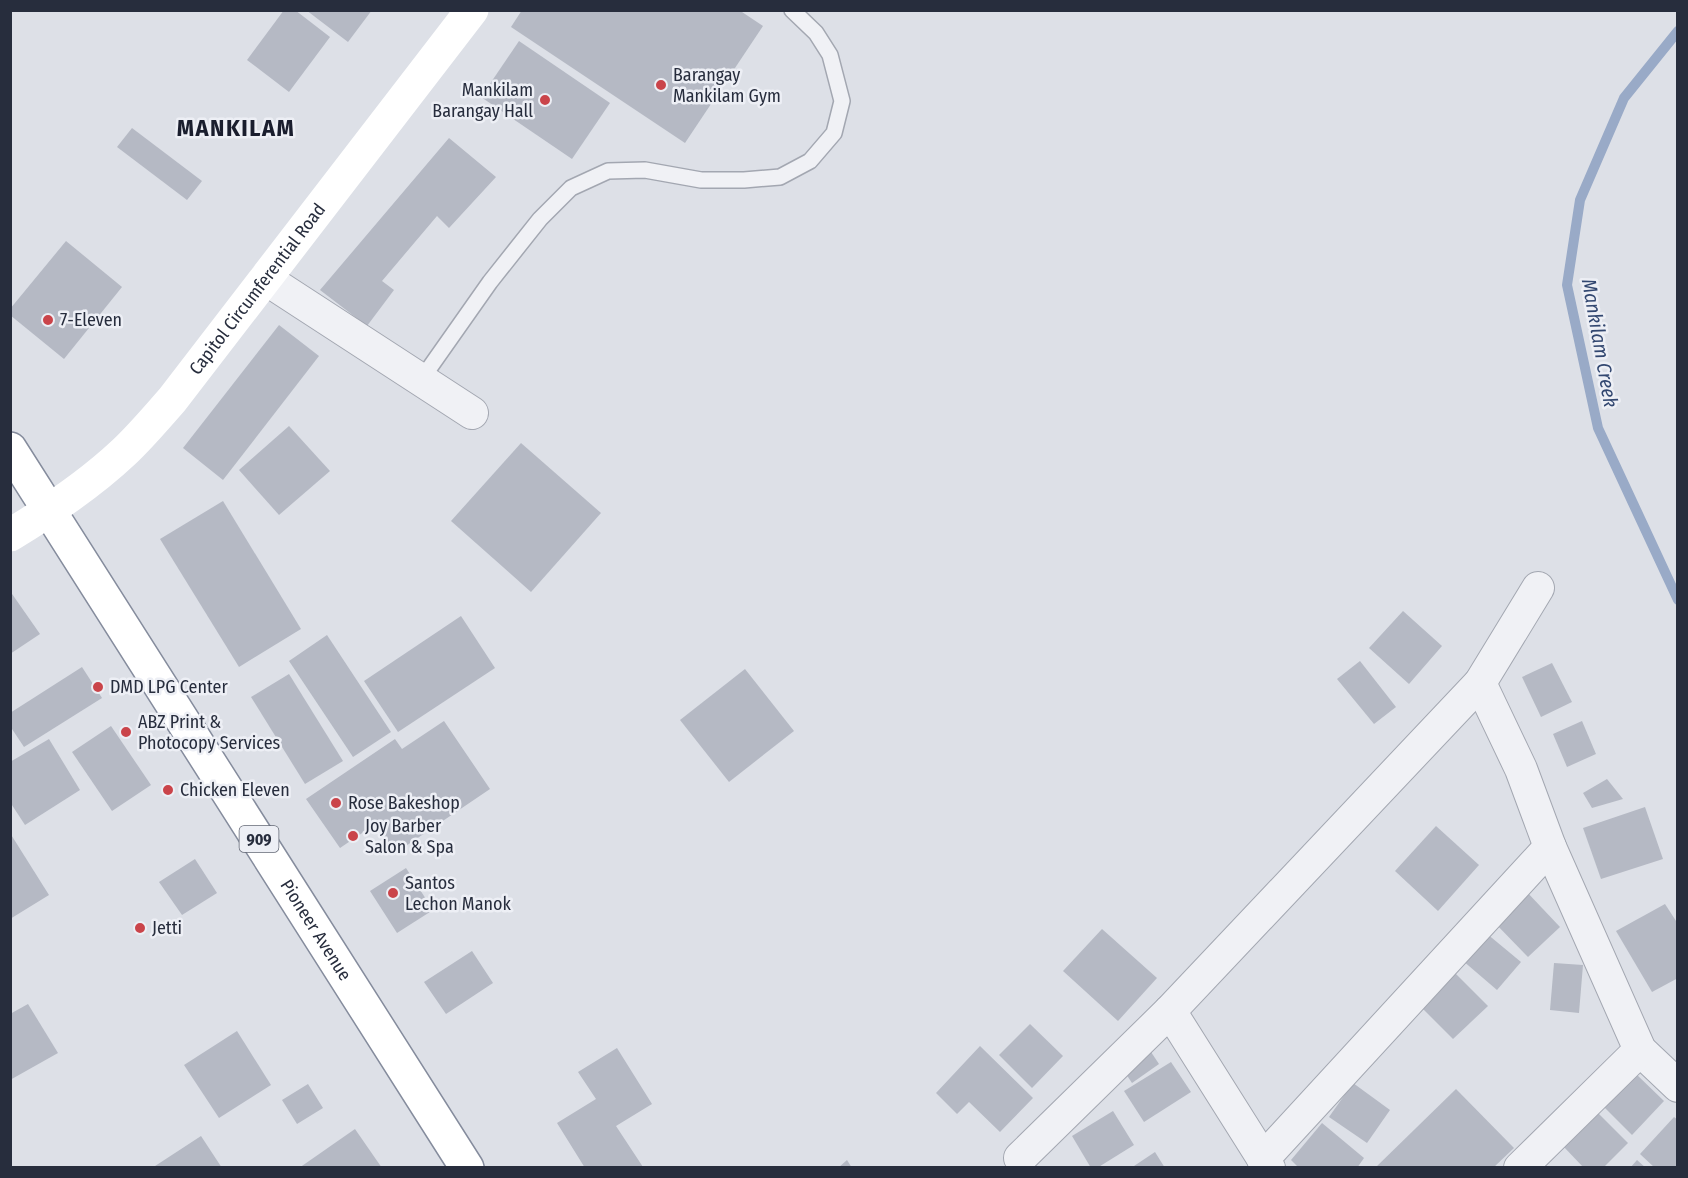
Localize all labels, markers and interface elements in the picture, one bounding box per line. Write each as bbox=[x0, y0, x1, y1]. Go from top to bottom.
place label: Barangay Mankilam Gym bbox=[673, 64, 781, 107]
marker: Barangay Mankilam Gym bbox=[654, 78, 668, 92]
place label: Mankilam Barangay Hall bbox=[432, 79, 533, 122]
marker: Mankilam Barangay Hall bbox=[538, 93, 552, 107]
district label: MANKILAM bbox=[177, 114, 295, 142]
street label: Capitol Circumferential Road bbox=[185, 199, 330, 379]
water label: Mankilam Creek bbox=[1577, 277, 1623, 409]
place label: 7-Eleven bbox=[60, 309, 122, 331]
marker: 7-Eleven bbox=[41, 313, 55, 327]
place label: DMD LPG Center bbox=[110, 676, 228, 698]
marker: DMD LPG Center bbox=[91, 680, 105, 694]
place label: ABZ Print & Photocopy Services bbox=[138, 711, 281, 754]
marker: ABZ Print & Photocopy Services bbox=[119, 725, 133, 739]
place label: Chicken Eleven bbox=[180, 779, 290, 801]
marker: Chicken Eleven bbox=[161, 783, 175, 797]
place label: Rose Bakeshop bbox=[348, 792, 460, 814]
marker: Rose Bakeshop bbox=[329, 796, 343, 810]
place label: Joy Barber Salon & Spa bbox=[365, 815, 454, 858]
road number: 909 bbox=[240, 826, 278, 852]
marker: Joy Barber Salon & Spa bbox=[346, 829, 360, 843]
place label: Santos Lechon Manok bbox=[405, 872, 511, 915]
street label: Pioneer Avenue bbox=[276, 875, 356, 985]
marker: Santos Lechon Manok bbox=[386, 886, 400, 900]
place label: Jetti bbox=[152, 917, 182, 939]
marker: Jetti bbox=[133, 921, 147, 935]

